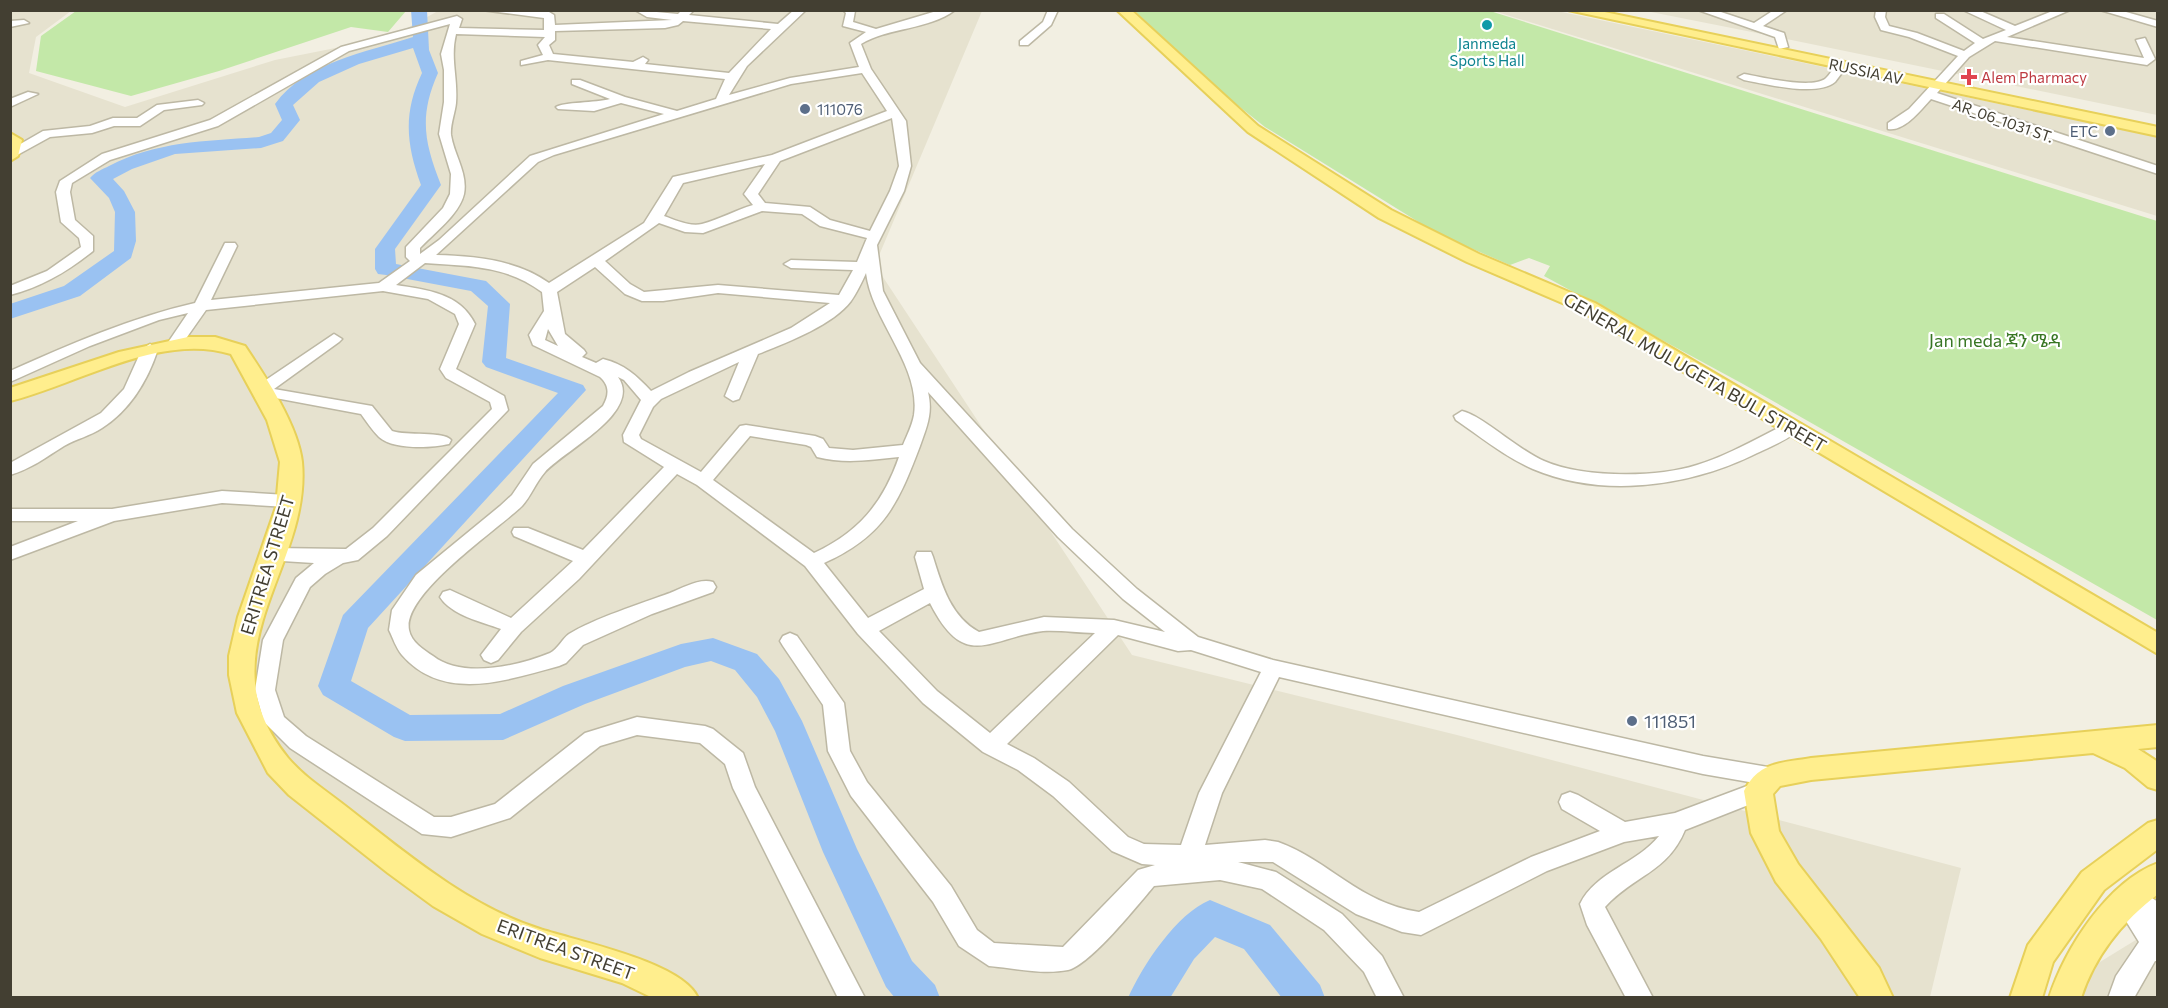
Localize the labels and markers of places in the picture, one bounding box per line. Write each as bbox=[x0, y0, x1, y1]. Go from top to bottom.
marker: Janmeda Sports Hall bbox=[1480, 18, 1494, 32]
place label: Janmeda Sports Hall bbox=[1449, 34, 1525, 69]
place label: Alem Pharmacy bbox=[1981, 68, 2087, 86]
marker: Alem Pharmacy bbox=[1962, 70, 1976, 84]
place label: 111076 bbox=[817, 100, 863, 118]
marker: 111076 bbox=[798, 102, 812, 116]
place label: ETC bbox=[2070, 122, 2098, 140]
marker: ETC bbox=[2103, 124, 2117, 138]
place label: 111851 bbox=[1644, 710, 1696, 732]
marker: 111851 bbox=[1625, 714, 1639, 728]

